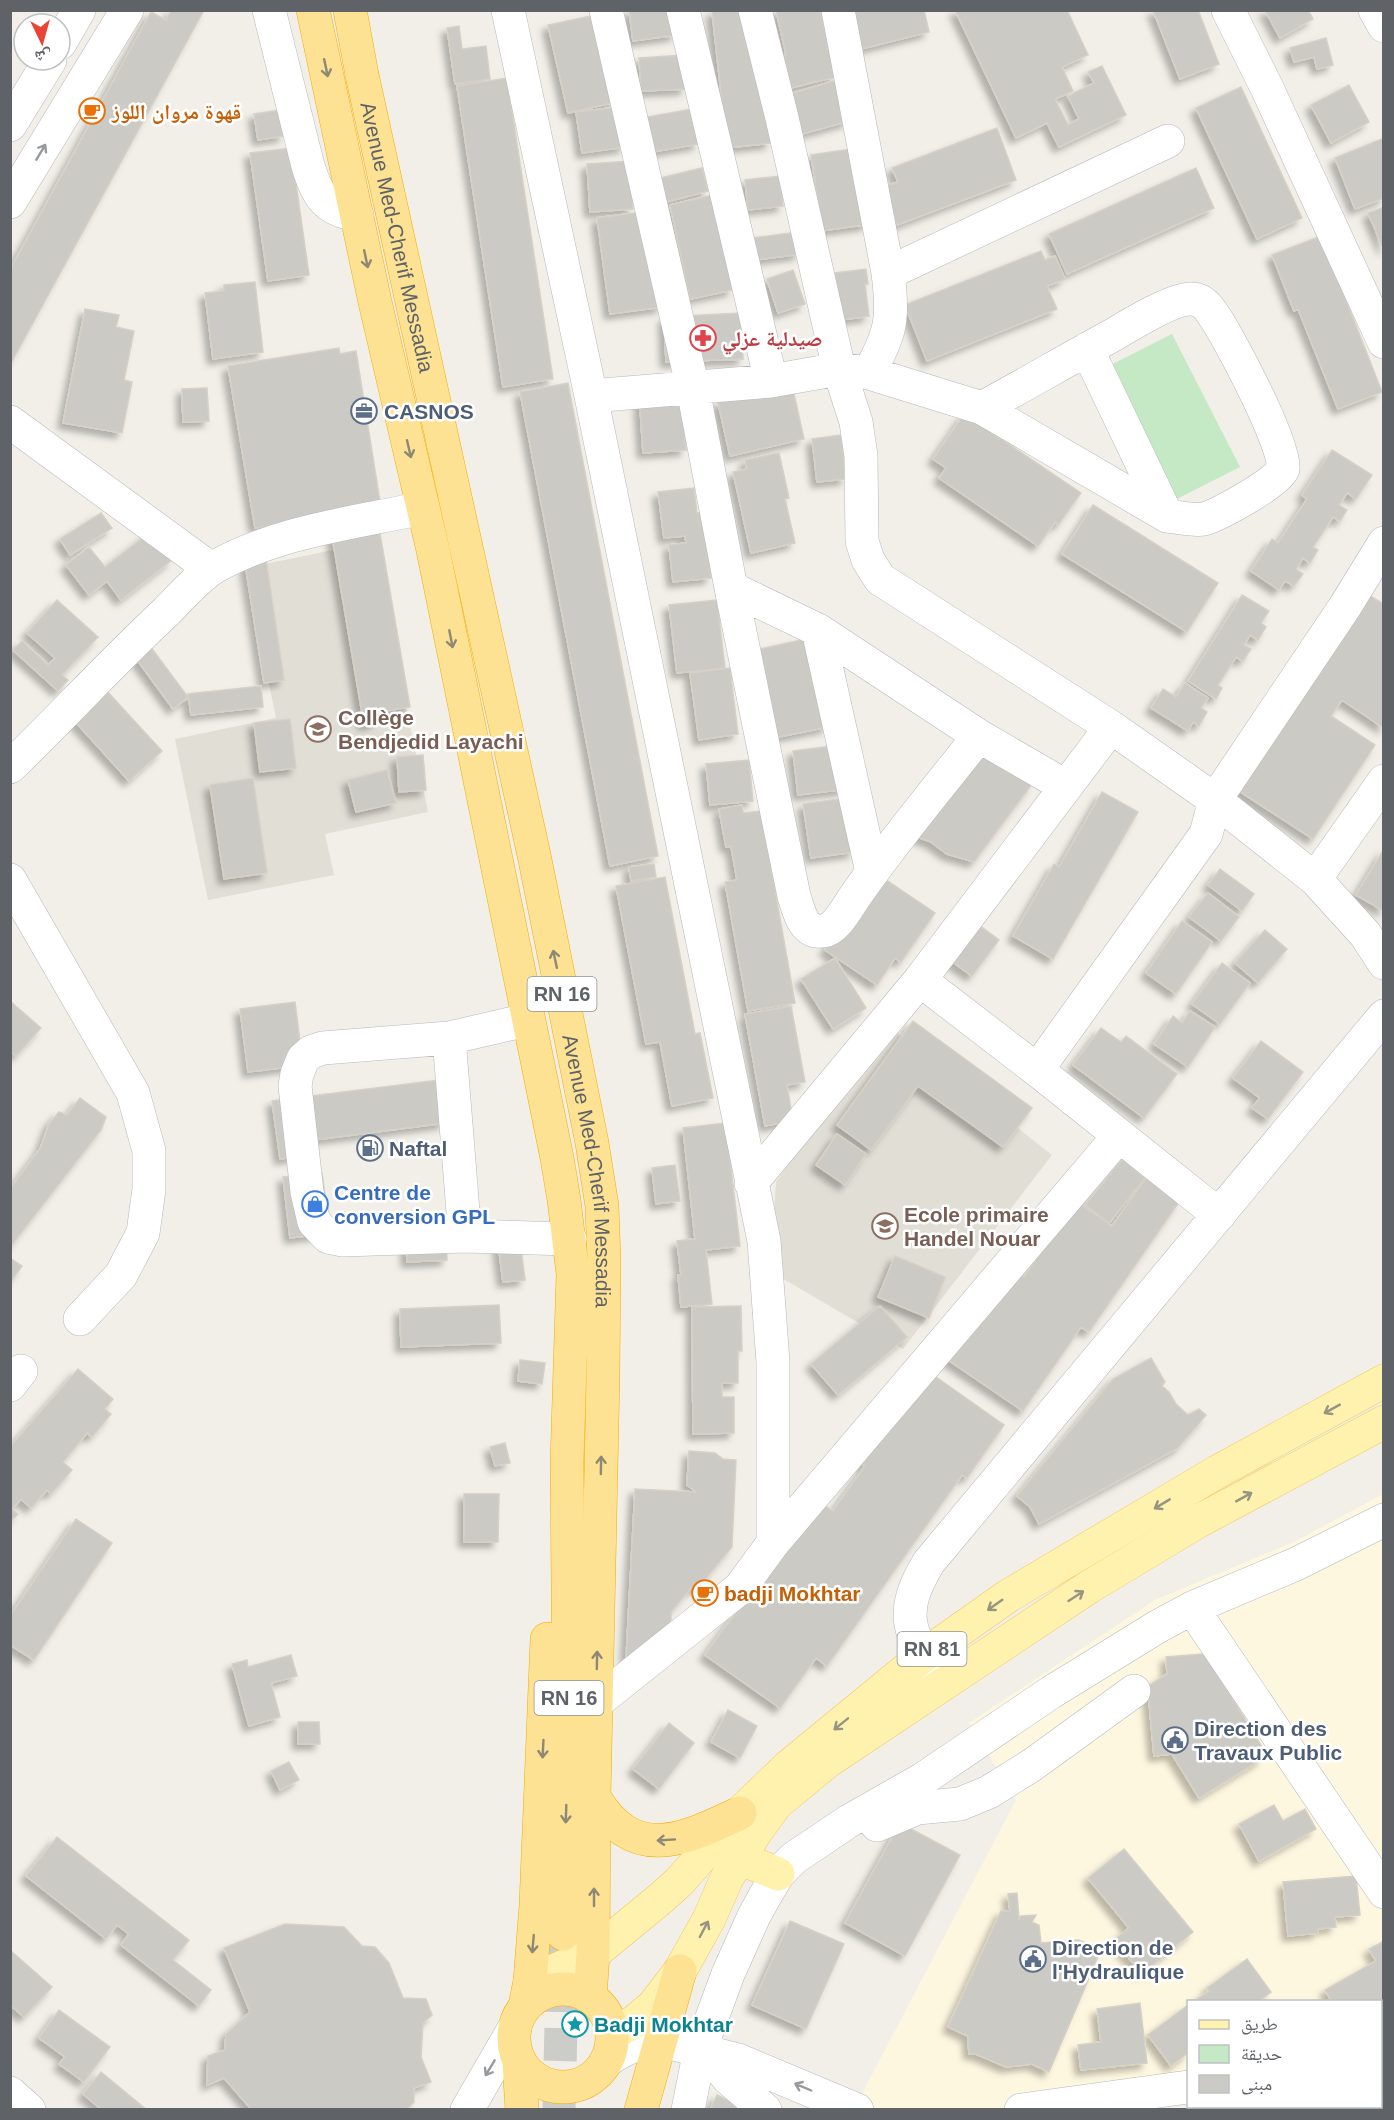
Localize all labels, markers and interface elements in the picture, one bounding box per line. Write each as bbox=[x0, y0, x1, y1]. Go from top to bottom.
north arrow bbox=[12, 12, 72, 72]
text: ش bbox=[34, 46, 52, 66]
one-way arrow bbox=[321, 57, 332, 77]
cafe icon: قهوة مروان اللوز bbox=[77, 96, 107, 126]
place label: قهوة مروان اللوز bbox=[111, 100, 241, 124]
street label: Avenue Med-Cherif Messadia bbox=[357, 100, 439, 375]
one-way arrow bbox=[35, 144, 47, 161]
one-way arrow bbox=[361, 248, 372, 268]
pharmacy icon: صيدلية عزلي bbox=[688, 323, 718, 353]
place label: صيدلية عزلي bbox=[722, 327, 822, 355]
office icon: CASNOS bbox=[349, 396, 379, 426]
place label: CASNOS bbox=[384, 400, 474, 423]
one-way arrow bbox=[404, 438, 415, 458]
one-way arrow bbox=[446, 629, 457, 648]
place label: Collège Bendjedid Layachi bbox=[338, 706, 524, 753]
school or university icon: Collège Bendjedid Layachi bbox=[303, 714, 333, 744]
one-way arrow bbox=[549, 950, 560, 970]
road number: RN 16 bbox=[528, 977, 596, 1011]
street label: Avenue Med-Cherif Messadia bbox=[559, 1032, 616, 1308]
fuel station icon: Naftal bbox=[355, 1133, 385, 1163]
place label: Naftal bbox=[389, 1137, 447, 1160]
place label: Centre de conversion GPL bbox=[334, 1181, 495, 1228]
shop icon: Centre de conversion GPL bbox=[300, 1189, 330, 1219]
place label: Ecole primaire Handel Nouar bbox=[904, 1203, 1049, 1250]
school or university icon: Ecole primaire Handel Nouar bbox=[870, 1211, 900, 1241]
one-way arrow bbox=[1324, 1403, 1341, 1415]
one-way arrow bbox=[596, 1455, 607, 1475]
one-way arrow bbox=[1235, 1490, 1252, 1502]
one-way arrow bbox=[1154, 1499, 1171, 1511]
cafe icon: badji Mokhtar bbox=[690, 1578, 720, 1608]
place label: badji Mokhtar bbox=[724, 1582, 861, 1605]
one-way arrow bbox=[1067, 1590, 1084, 1602]
one-way arrow bbox=[988, 1599, 1004, 1611]
road number: RN 81 bbox=[898, 1632, 966, 1666]
one-way arrow bbox=[592, 1650, 603, 1670]
road number: RN 16 bbox=[534, 1681, 604, 1715]
one-way arrow bbox=[833, 1717, 849, 1730]
place label: Direction des Travaux Public bbox=[1194, 1717, 1343, 1764]
public building icon: Direction des Travaux Public bbox=[1160, 1725, 1190, 1755]
one-way arrow bbox=[537, 1739, 549, 1759]
one-way arrow bbox=[561, 1803, 572, 1823]
one-way arrow bbox=[656, 1834, 676, 1845]
one-way arrow bbox=[588, 1887, 600, 1907]
one-way arrow bbox=[698, 1921, 710, 1938]
one-way arrow bbox=[527, 1934, 538, 1954]
place label: Direction de l'Hydraulique bbox=[1052, 1936, 1184, 1983]
public building icon: Direction de l'Hydraulique bbox=[1018, 1944, 1048, 1974]
legend bbox=[1187, 2000, 1382, 2108]
place icon: Badji Mokhtar bbox=[560, 2009, 590, 2039]
place label: Badji Mokhtar bbox=[594, 2013, 733, 2036]
text: طريق bbox=[1241, 2014, 1278, 2035]
text: حديقة bbox=[1241, 2044, 1282, 2064]
one-way arrow bbox=[483, 2059, 495, 2076]
text: مبنى bbox=[1241, 2074, 1272, 2095]
one-way arrow bbox=[795, 2081, 813, 2092]

